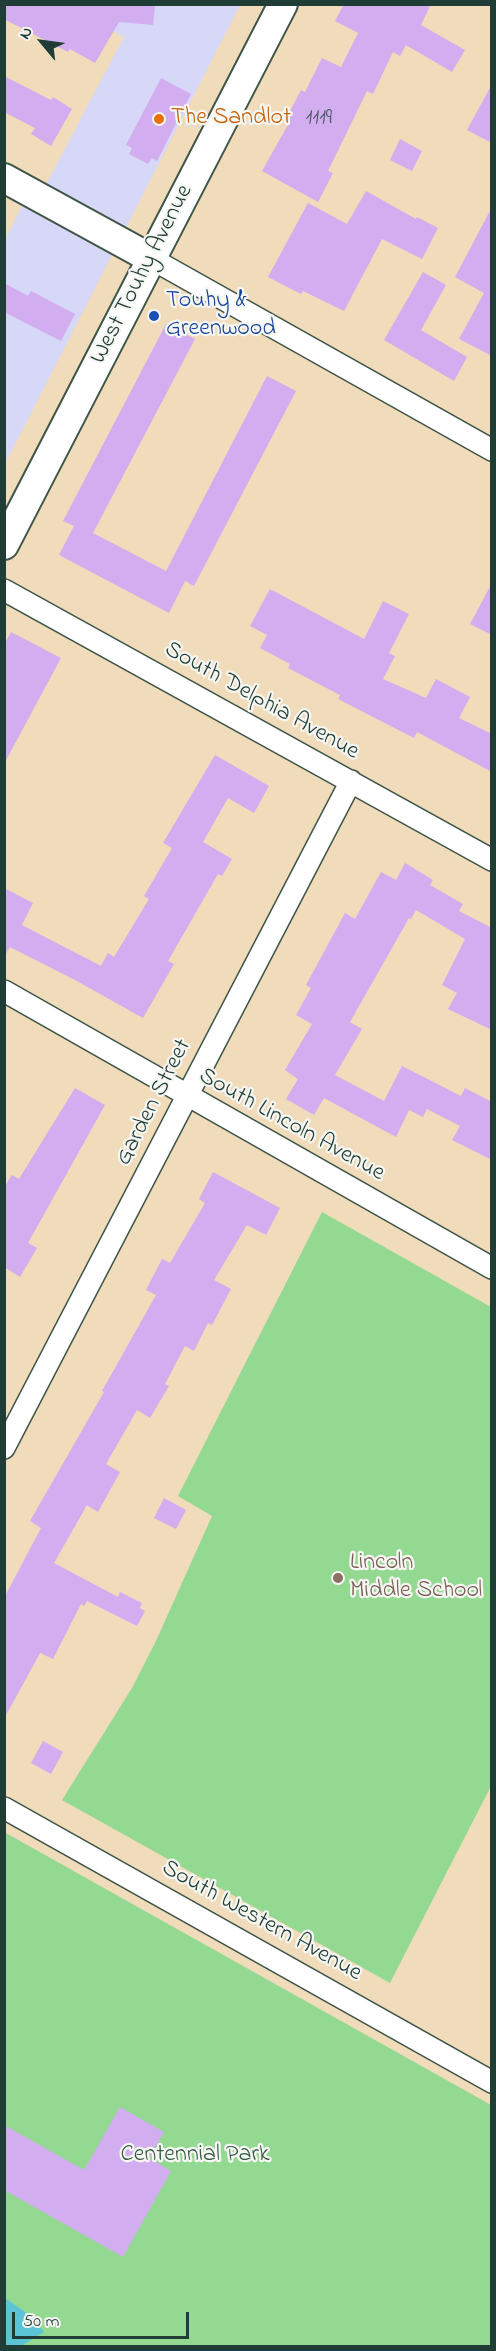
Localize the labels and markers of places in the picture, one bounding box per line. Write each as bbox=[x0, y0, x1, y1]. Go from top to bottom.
place label: The Sandlot bbox=[171, 105, 291, 133]
marker: The Sandlot bbox=[152, 112, 166, 126]
place label: Touhy & Greenwood bbox=[166, 288, 276, 344]
marker: Touhy & Greenwood bbox=[147, 309, 161, 323]
place label: Lincoln Middle School bbox=[350, 1550, 482, 1606]
marker: Lincoln Middle School bbox=[331, 1571, 345, 1585]

